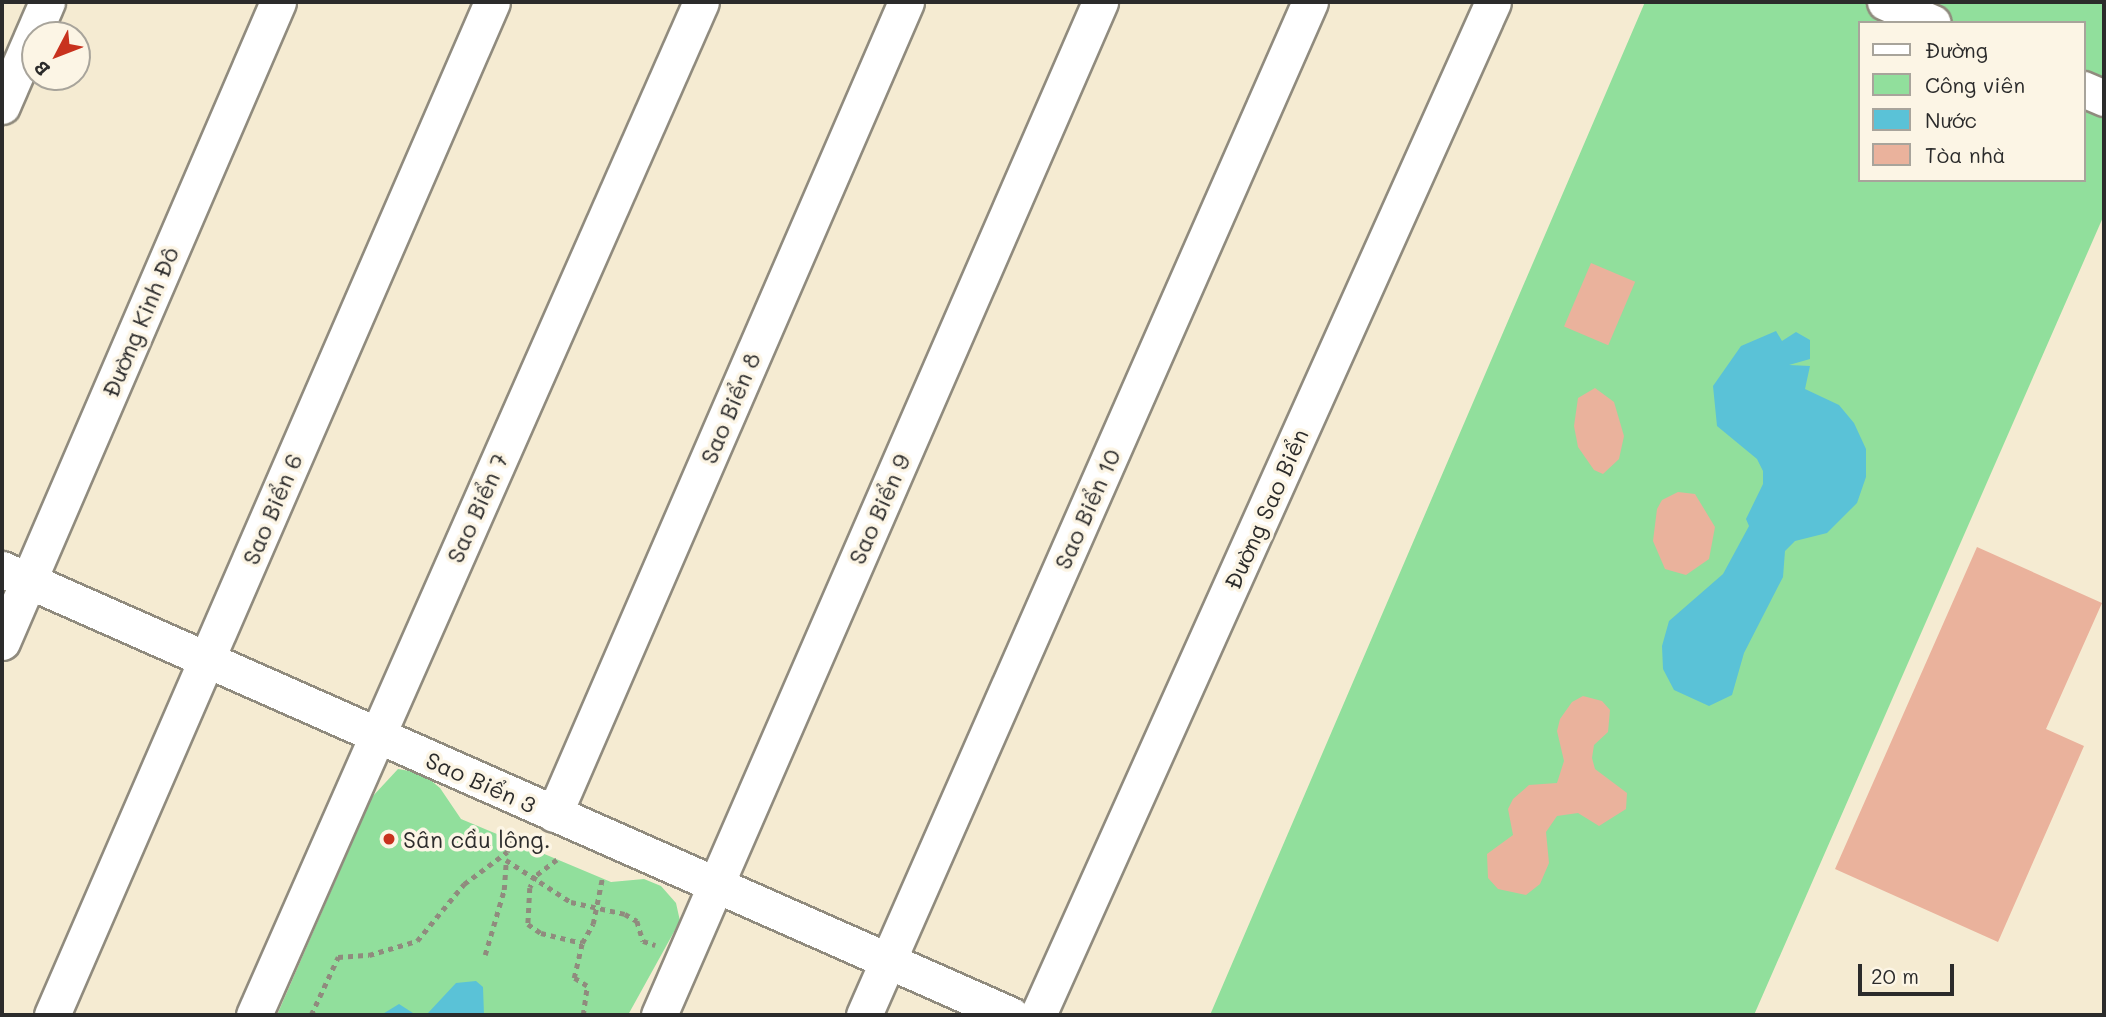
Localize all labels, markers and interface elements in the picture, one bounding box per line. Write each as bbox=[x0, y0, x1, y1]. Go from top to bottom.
north arrow bbox=[21, 21, 91, 91]
legend bbox=[1857, 21, 2085, 182]
text: Đường bbox=[1925, 36, 1988, 63]
text: B bbox=[28, 56, 55, 82]
text: Công viên bbox=[1925, 71, 2025, 98]
text: Nước bbox=[1925, 106, 1977, 133]
text: Tòa nhà bbox=[1925, 141, 2006, 168]
street label: Đường Kinh Đô bbox=[96, 243, 184, 401]
street label: Sao Biển 8 bbox=[694, 348, 766, 468]
street label: Đường Sao Biển bbox=[1218, 424, 1314, 594]
street label: Sao Biển 10 bbox=[1048, 445, 1126, 573]
street label: Sao Biển 6 bbox=[236, 449, 308, 569]
street label: Sao Biển 7 bbox=[441, 449, 513, 567]
street label: Sao Biển 9 bbox=[842, 450, 916, 568]
street label: Sao Biển 3 bbox=[422, 746, 540, 818]
place label: Sân cầu lông. bbox=[403, 825, 550, 853]
marker: Sân cầu lông. bbox=[381, 831, 397, 847]
scale bar bbox=[1861, 950, 1957, 994]
text: 20 m bbox=[1871, 962, 1919, 989]

